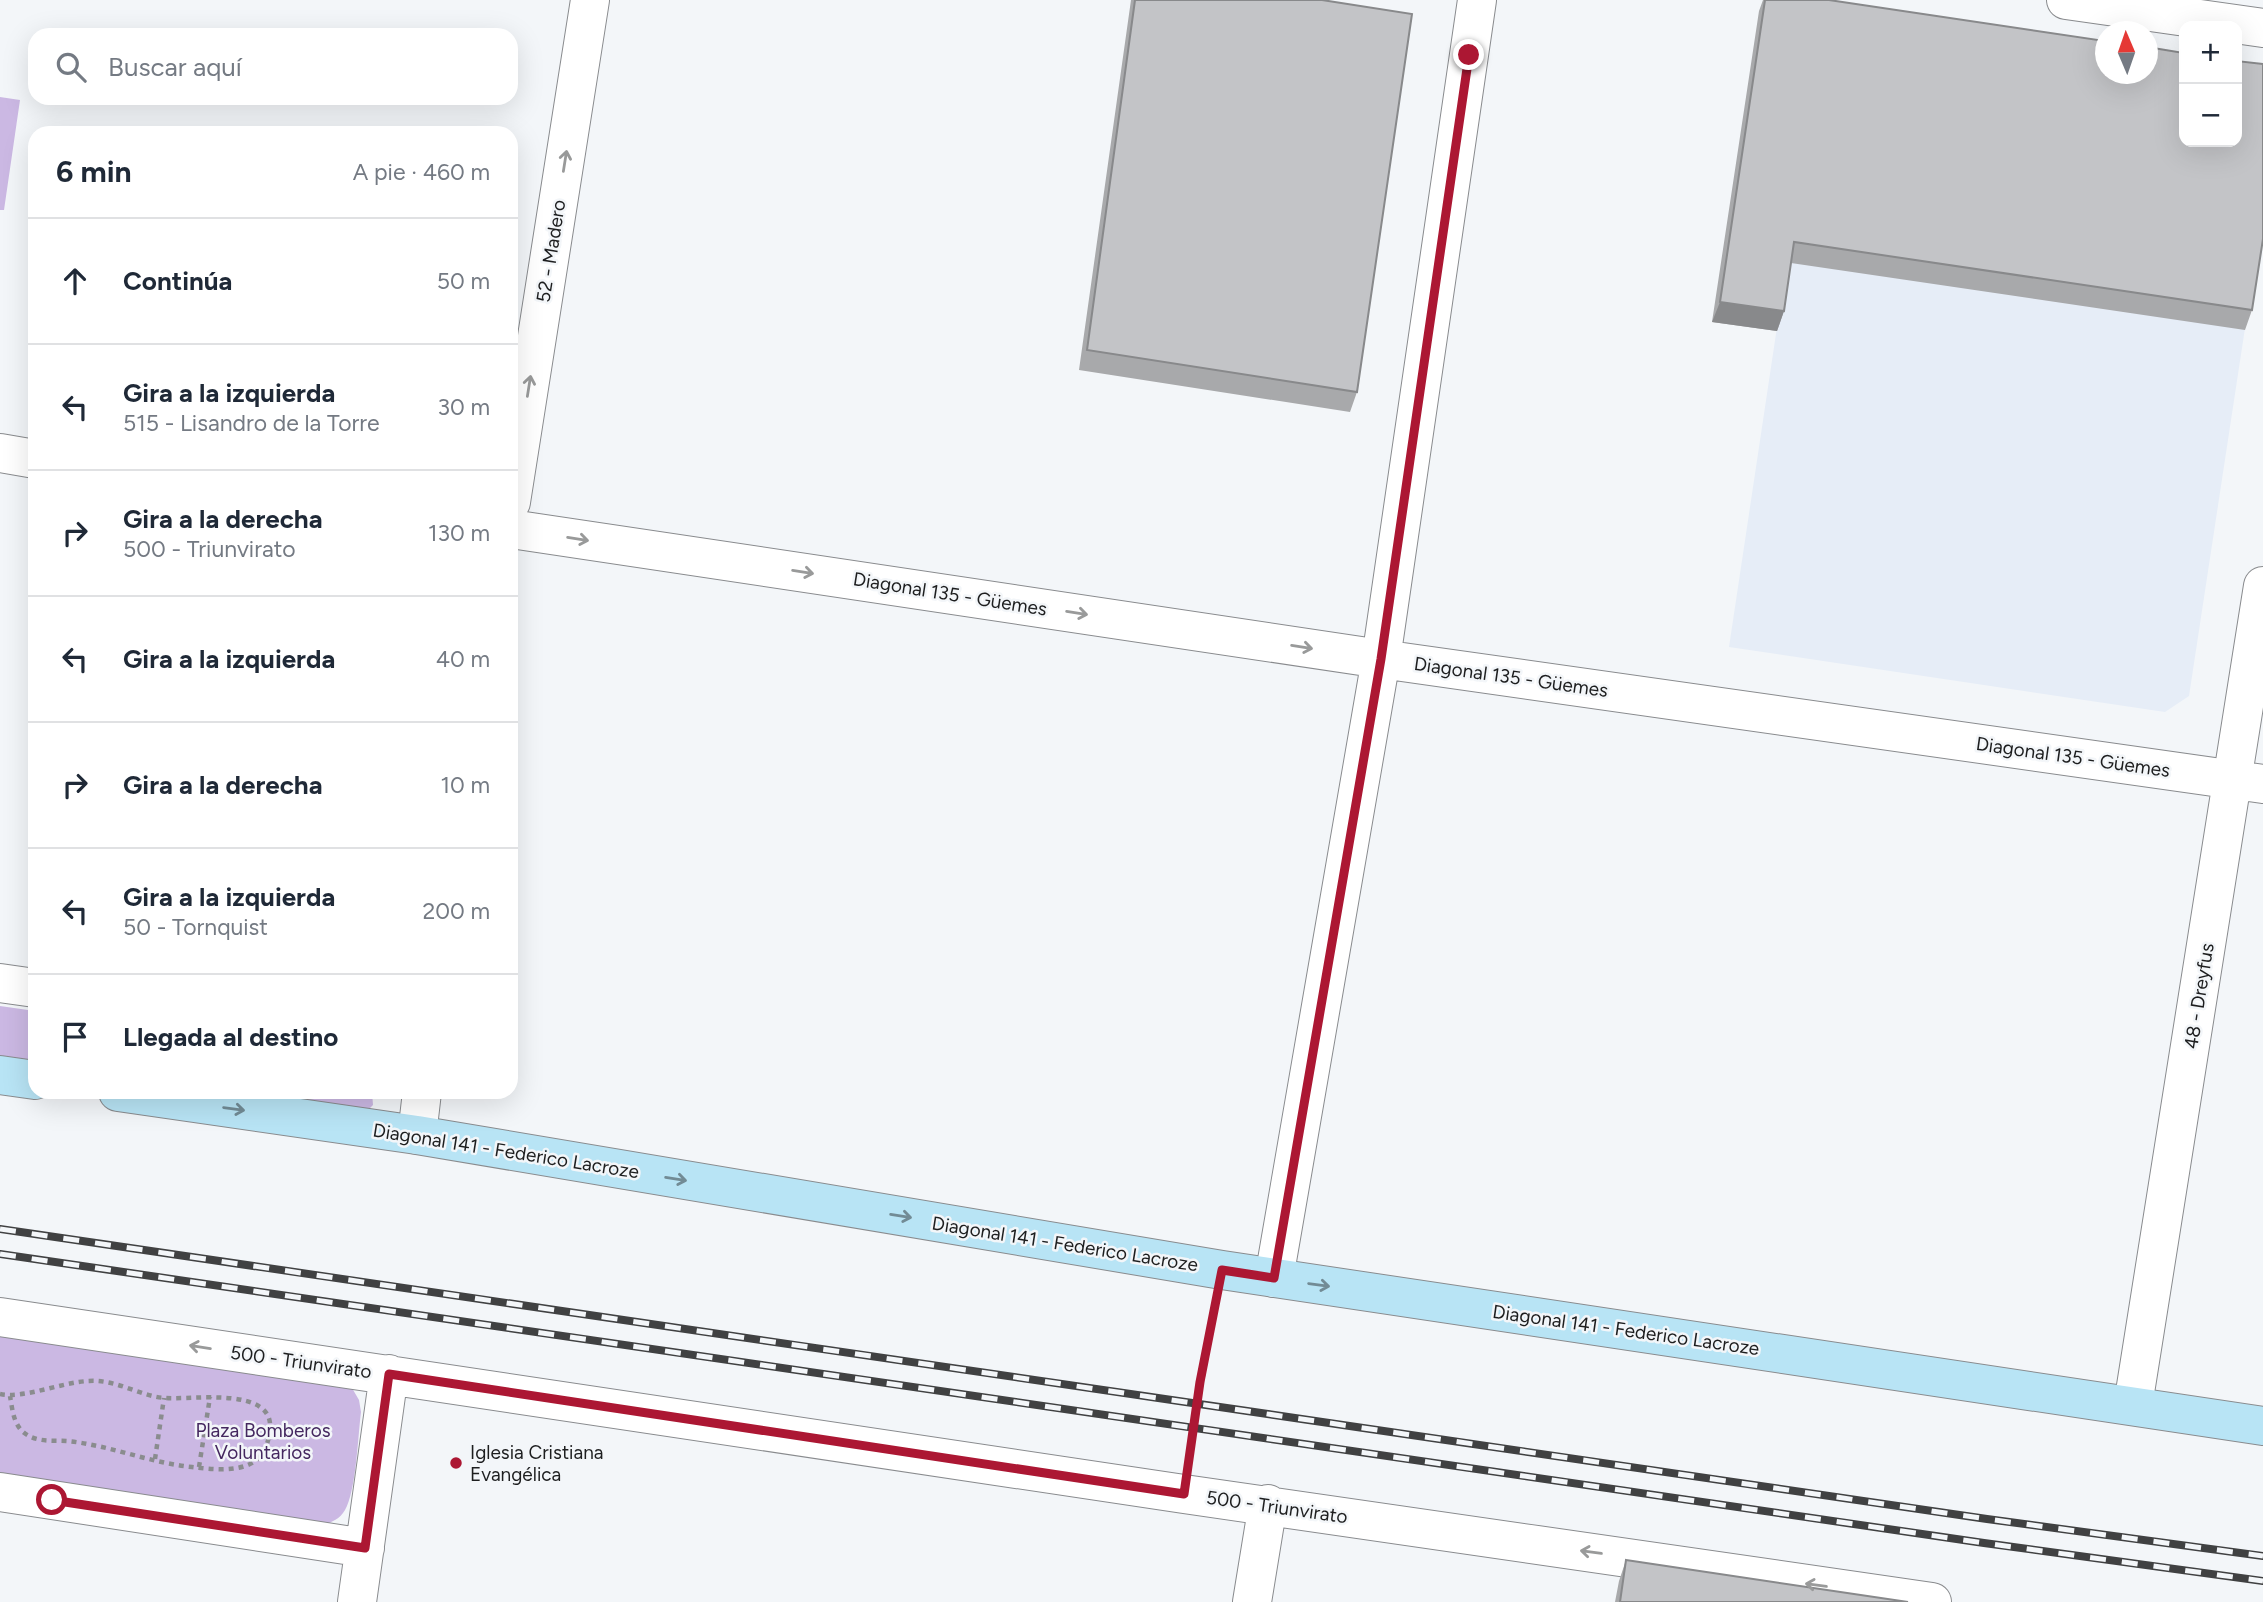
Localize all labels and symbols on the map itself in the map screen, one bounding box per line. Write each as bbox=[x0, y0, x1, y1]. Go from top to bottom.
north arrow bbox=[2095, 21, 2158, 84]
route end bbox=[1453, 39, 1484, 70]
one-way arrow bbox=[559, 150, 572, 173]
street label: 52 - Madero bbox=[532, 198, 570, 304]
one-way arrow bbox=[523, 375, 536, 398]
one-way arrow bbox=[567, 533, 589, 546]
one-way arrow bbox=[792, 566, 814, 579]
street label: Diagonal 135 - Güemes bbox=[852, 567, 1049, 621]
one-way arrow bbox=[1065, 607, 1088, 620]
one-way arrow bbox=[1290, 641, 1313, 654]
street label: Diagonal 135 - Güemes bbox=[1412, 652, 1610, 702]
street label: Diagonal 135 - Güemes bbox=[1974, 732, 2172, 782]
street label: 48 - Dreyfus bbox=[2179, 941, 2219, 1051]
one-way arrow bbox=[222, 1103, 245, 1116]
street label: Diagonal 141 - Federico Lacroze bbox=[371, 1119, 641, 1183]
one-way arrow bbox=[664, 1173, 687, 1186]
one-way arrow bbox=[889, 1210, 912, 1223]
street label: Diagonal 141 - Federico Lacroze bbox=[930, 1212, 1200, 1276]
one-way arrow bbox=[1307, 1279, 1330, 1292]
street label: Diagonal 141 - Federico Lacroze bbox=[1491, 1300, 1761, 1360]
one-way arrow bbox=[189, 1340, 212, 1353]
street label: 500 - Triunvirato bbox=[229, 1341, 373, 1383]
park label: Plaza Bomberos Voluntarios bbox=[195, 1419, 331, 1464]
place label: Iglesia Cristiana Evangélica bbox=[470, 1441, 603, 1486]
marker: Iglesia Cristiana Evangélica bbox=[448, 1455, 464, 1471]
route start bbox=[36, 1484, 67, 1515]
street label: 500 - Triunvirato bbox=[1205, 1486, 1349, 1528]
one-way arrow bbox=[1580, 1545, 1603, 1558]
one-way arrow bbox=[1805, 1578, 1828, 1591]

